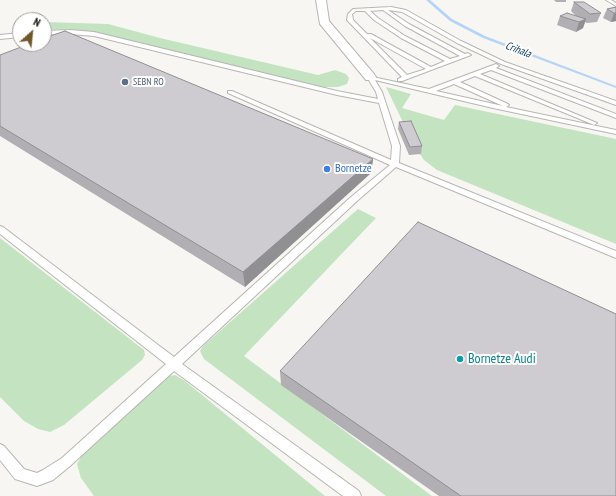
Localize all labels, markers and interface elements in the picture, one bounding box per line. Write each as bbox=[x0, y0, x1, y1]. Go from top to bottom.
north arrow bbox=[12, 12, 52, 52]
text: N bbox=[31, 15, 43, 30]
water label: Crihala bbox=[503, 39, 533, 61]
place label: SEBN RO bbox=[133, 76, 164, 88]
marker: SEBN RO bbox=[120, 77, 130, 87]
place label: Bornetze bbox=[335, 162, 372, 176]
marker: Bornetze bbox=[322, 164, 332, 174]
place label: Bornetze Audi bbox=[468, 351, 536, 367]
marker: Bornetze Audi bbox=[455, 354, 465, 364]

